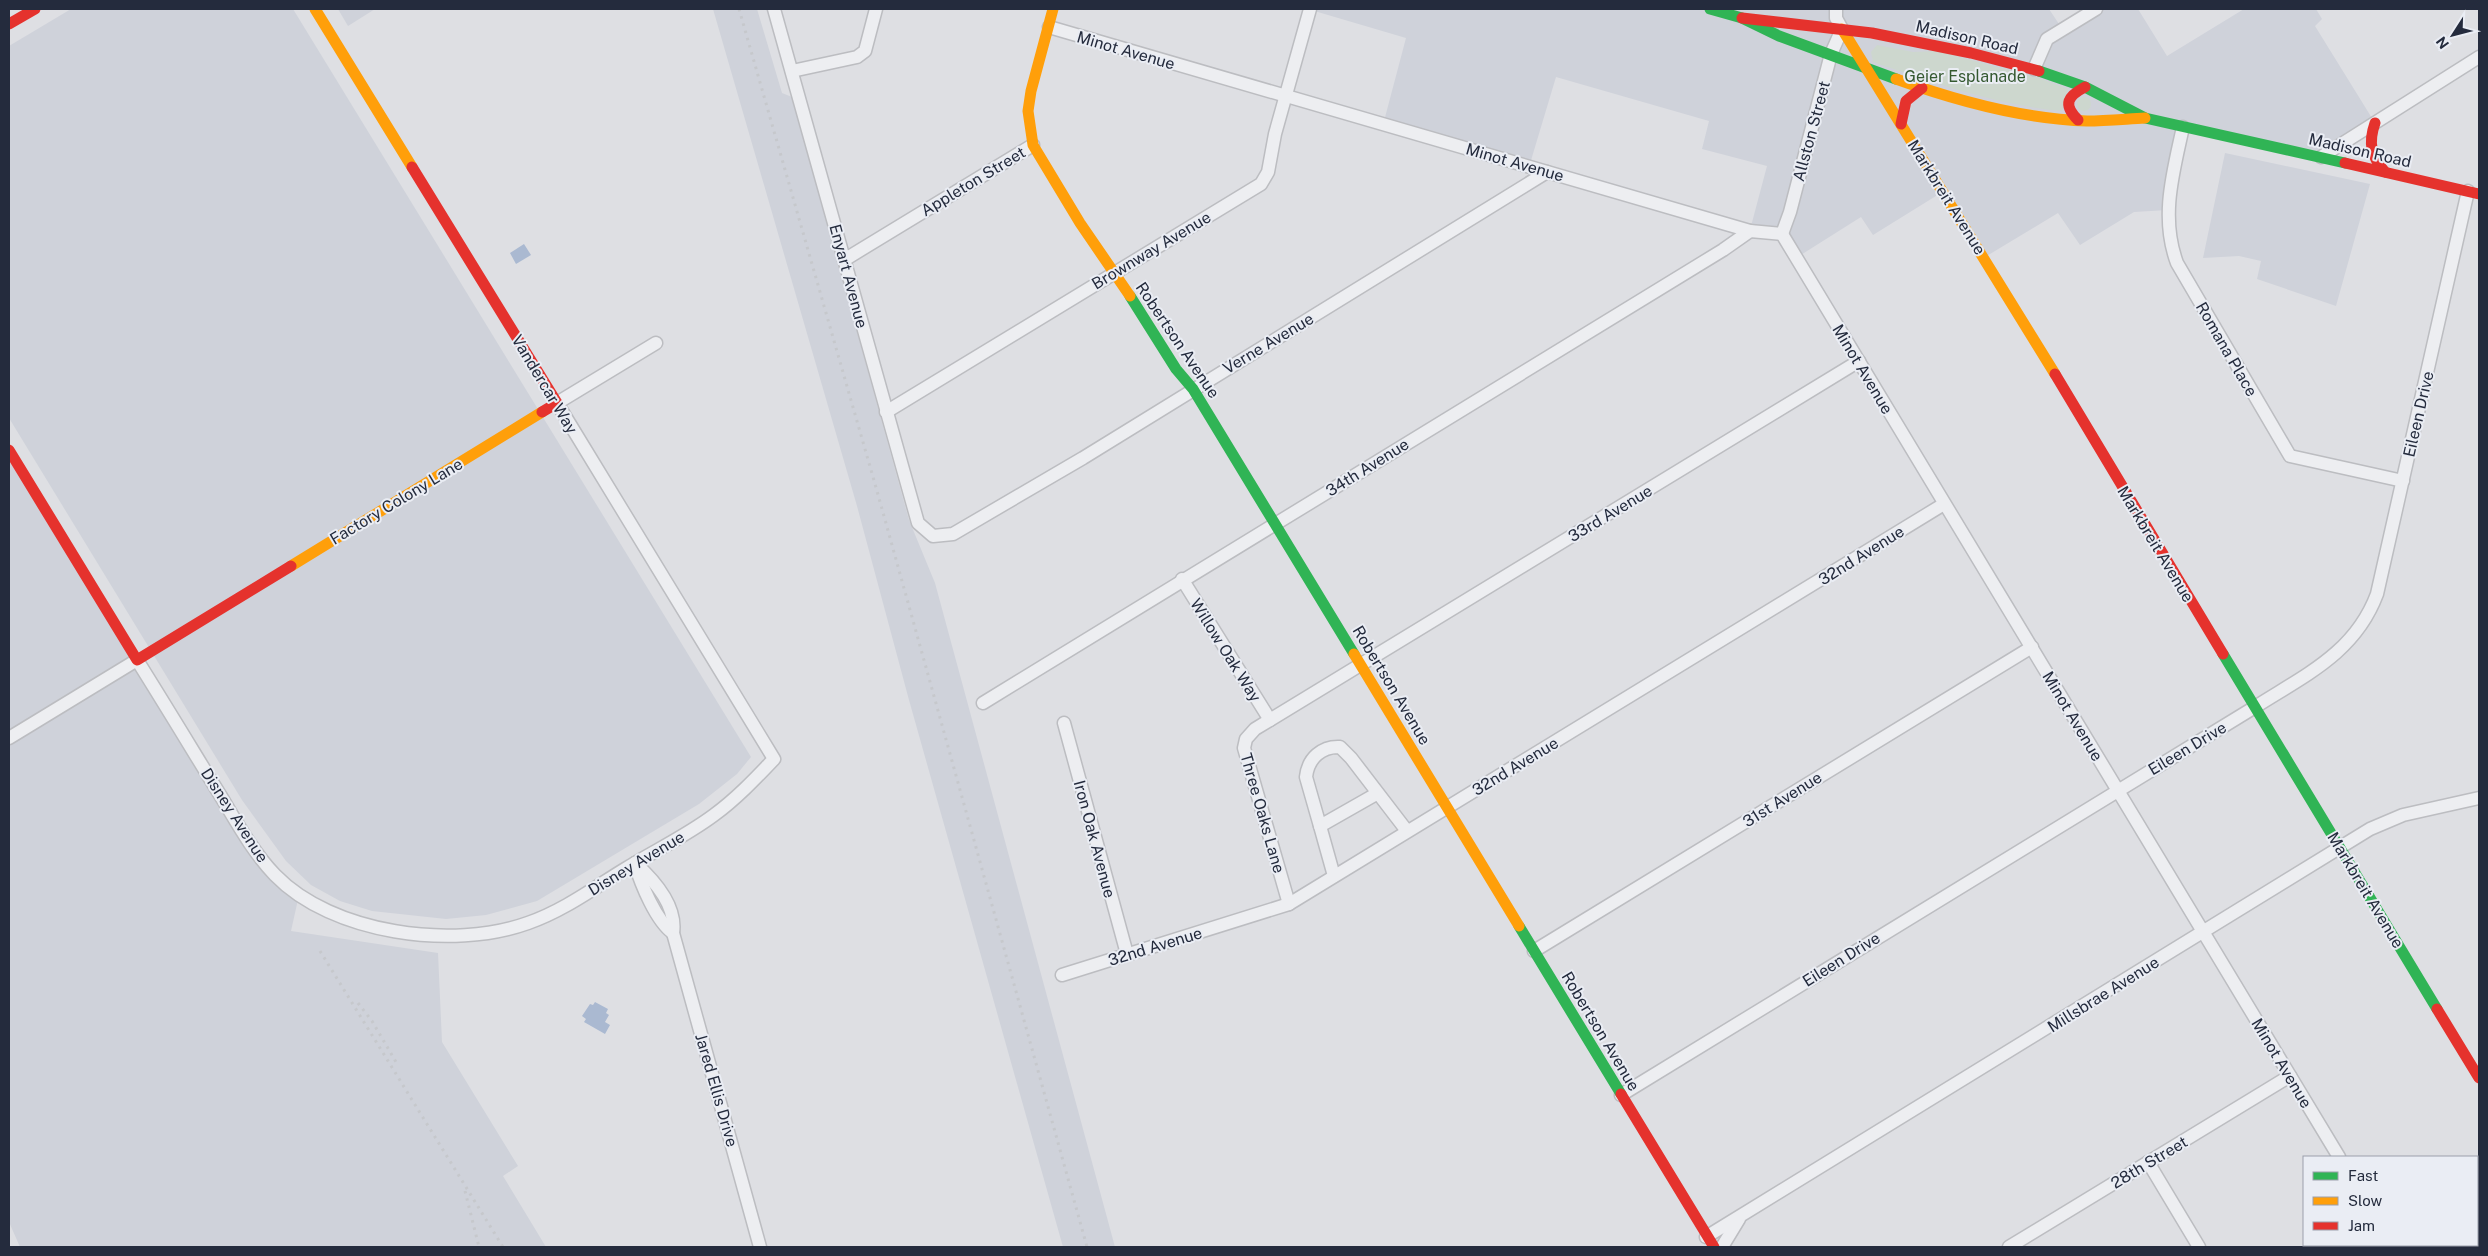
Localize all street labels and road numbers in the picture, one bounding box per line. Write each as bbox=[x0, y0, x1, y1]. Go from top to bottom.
street label: Madison Road bbox=[1914, 16, 2020, 59]
street label: Minot Avenue bbox=[1075, 27, 1177, 74]
street label: Allston Street bbox=[1789, 79, 1834, 184]
street label: Madison Road bbox=[2307, 129, 2413, 172]
street label: Markbreit Avenue bbox=[1904, 136, 1990, 258]
street label: Minot Avenue bbox=[1464, 139, 1566, 186]
street label: Appleton Street bbox=[918, 143, 1029, 220]
street label: Brownway Avenue bbox=[1088, 207, 1214, 293]
street label: Enyart Avenue bbox=[825, 222, 872, 330]
street label: Robertson Avenue bbox=[1132, 279, 1223, 402]
street label: Romana Place bbox=[2192, 299, 2261, 400]
street label: Verne Avenue bbox=[1219, 309, 1317, 378]
street label: Minot Avenue bbox=[1828, 321, 1897, 418]
street label: Vandercar Way bbox=[508, 331, 582, 437]
street label: Eileen Drive bbox=[2399, 369, 2438, 459]
street label: 34th Avenue bbox=[1322, 434, 1412, 500]
street label: Factory Colony Lane bbox=[326, 454, 466, 549]
street label: 33rd Avenue bbox=[1565, 481, 1656, 546]
street label: Markbreit Avenue bbox=[2113, 483, 2198, 606]
street label: 32nd Avenue bbox=[1815, 522, 1908, 589]
street label: Willow Oak Way bbox=[1186, 595, 1265, 706]
street label: Robertson Avenue bbox=[1348, 622, 1435, 748]
street label: Minot Avenue bbox=[2038, 668, 2107, 765]
street label: Eileen Drive bbox=[2145, 718, 2230, 779]
street label: 32nd Avenue bbox=[1469, 733, 1562, 800]
street label: Three Oaks Lane bbox=[1236, 751, 1289, 875]
street label: Disney Avenue bbox=[197, 765, 272, 866]
street label: 31st Avenue bbox=[1739, 768, 1825, 831]
street label: Iron Oak Avenue bbox=[1070, 778, 1119, 900]
street label: Disney Avenue bbox=[585, 827, 688, 900]
street label: Markbreit Avenue bbox=[2323, 829, 2408, 952]
street label: 32nd Avenue bbox=[1106, 923, 1204, 970]
street label: Eileen Drive bbox=[1799, 928, 1884, 991]
street label: Millsbrae Avenue bbox=[2044, 953, 2162, 1036]
street label: Robertson Avenue bbox=[1557, 968, 1644, 1094]
street label: Minot Avenue bbox=[2247, 1015, 2316, 1112]
street label: Jared Ellis Drive bbox=[691, 1031, 742, 1149]
street label: 28th Street bbox=[2108, 1132, 2191, 1193]

